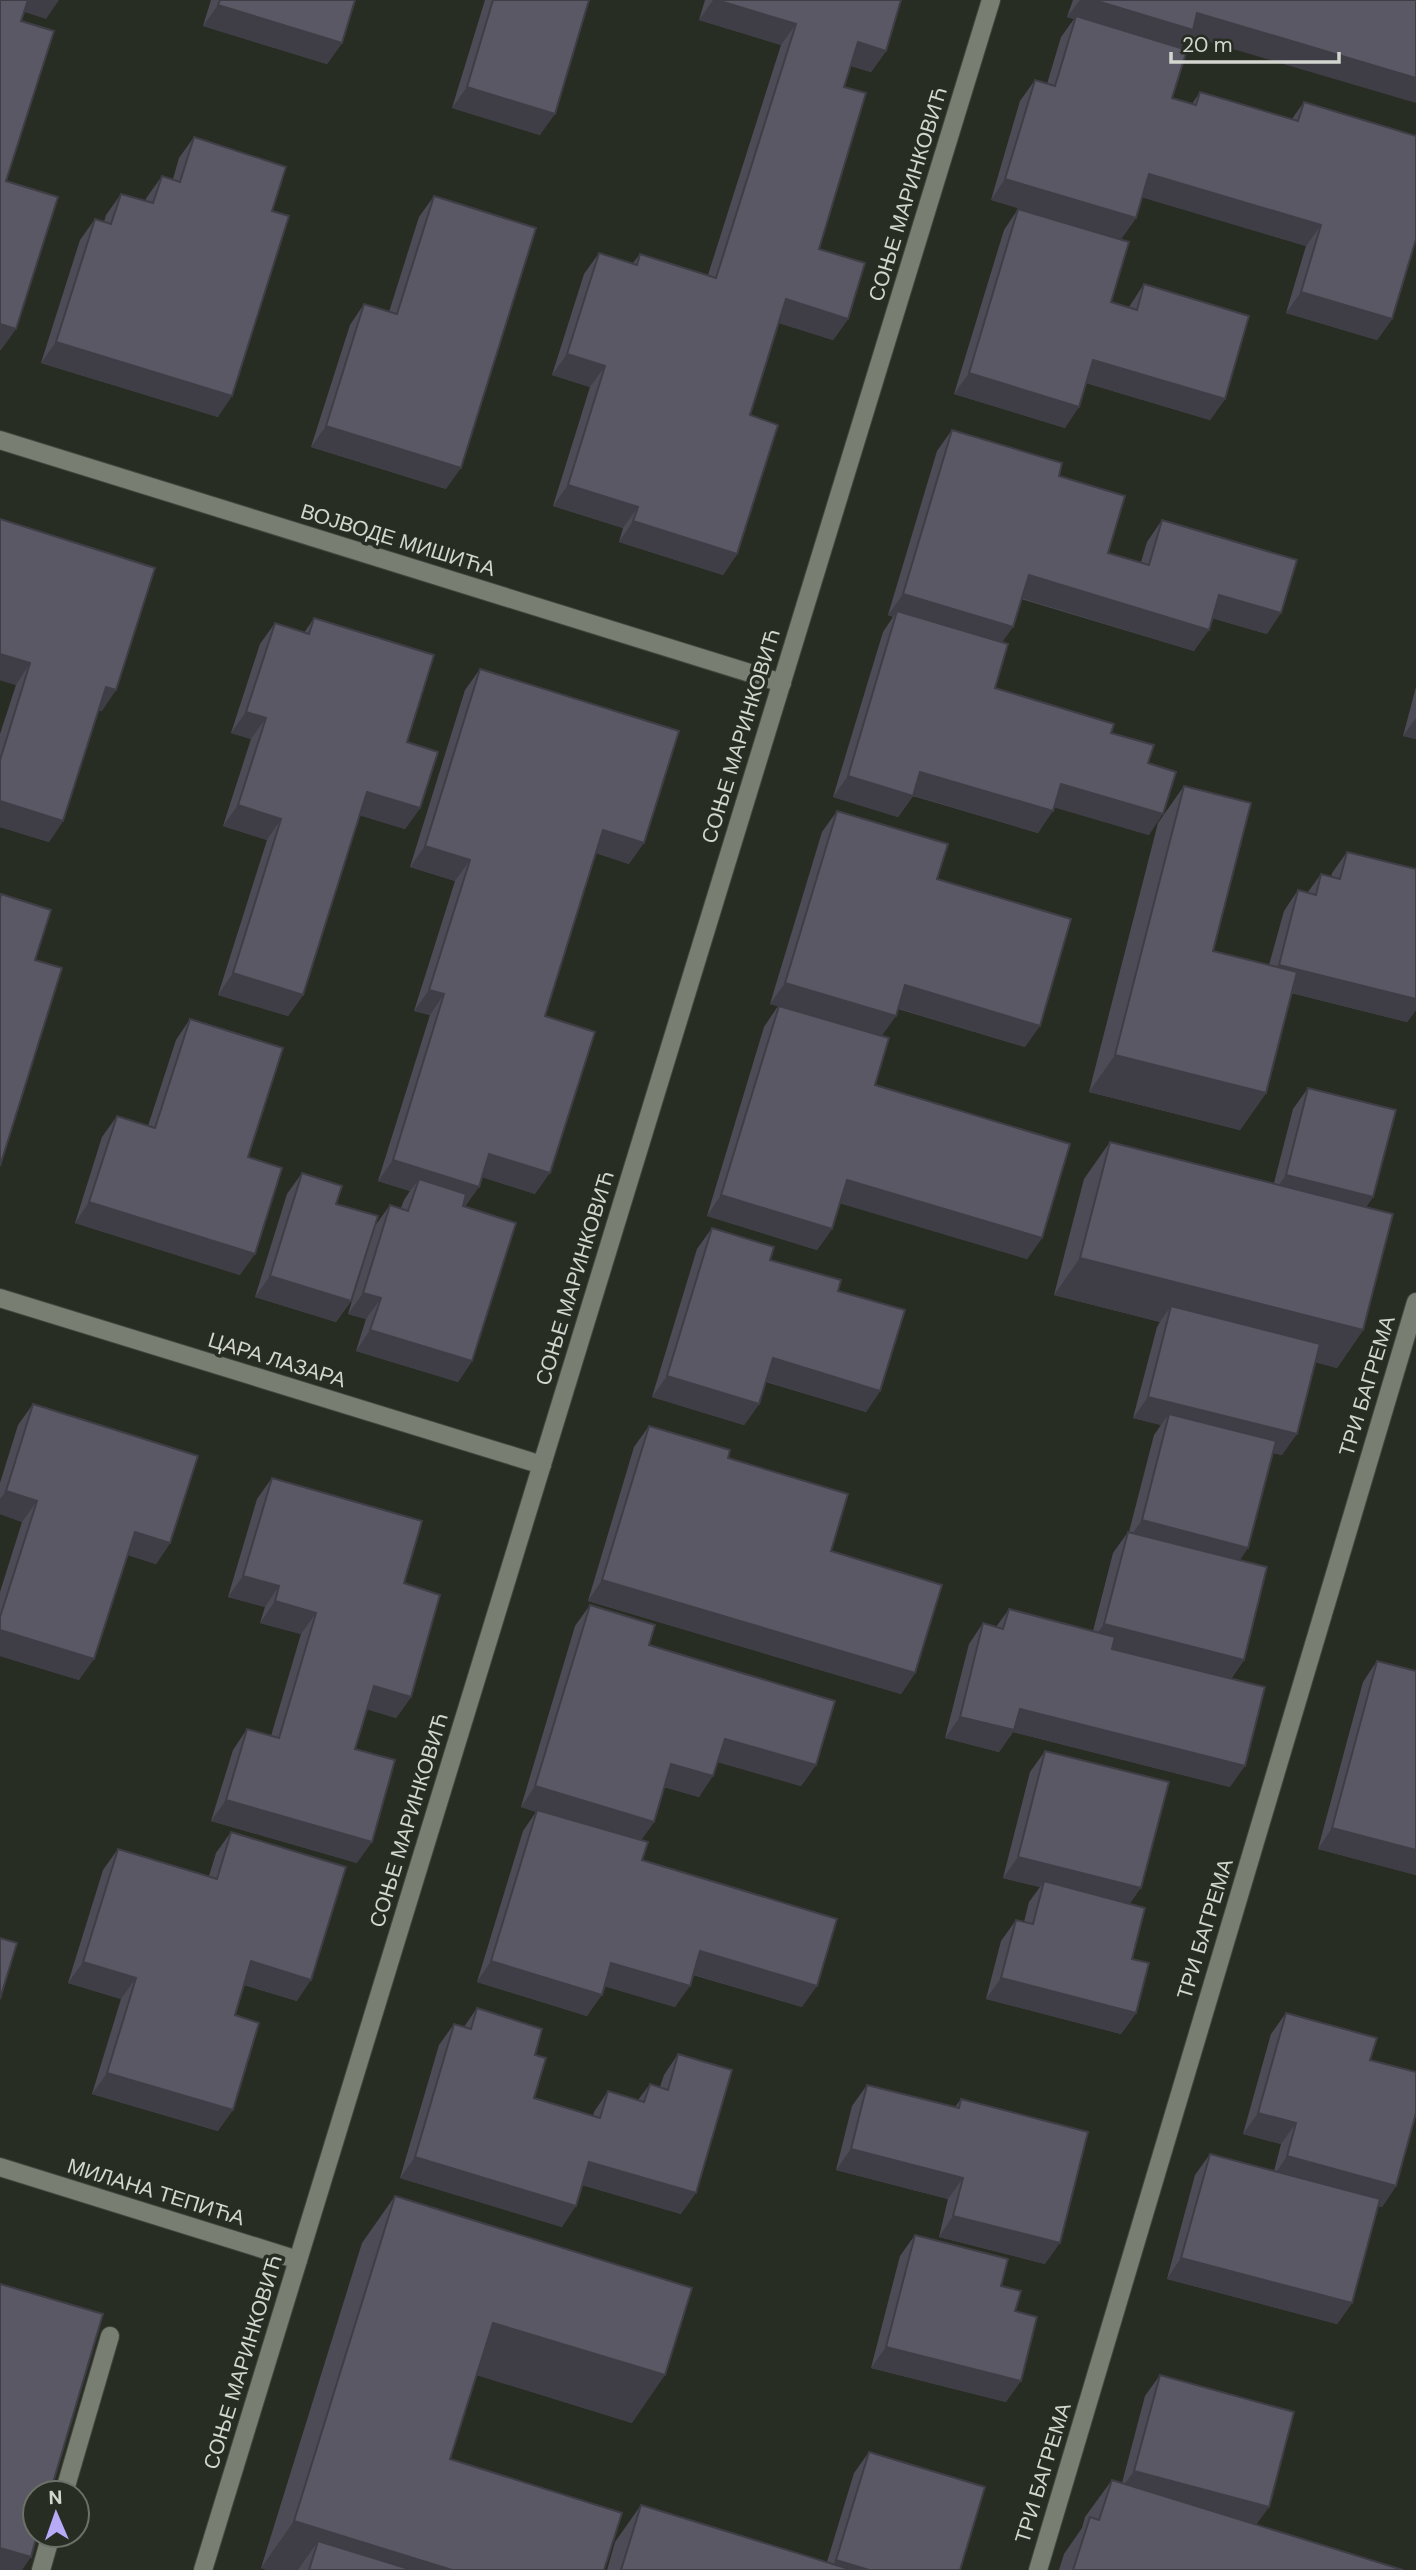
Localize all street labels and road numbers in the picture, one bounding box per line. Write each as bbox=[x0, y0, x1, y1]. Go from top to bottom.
street label: СОЊЕ МАРИНКОВИЋ bbox=[862, 83, 954, 305]
street label: ВОЈВОДЕ МИШИЋА bbox=[297, 497, 499, 583]
street label: СОЊЕ МАРИНКОВИЋ bbox=[695, 625, 787, 847]
street label: СОЊЕ МАРИНКОВИЋ bbox=[529, 1167, 621, 1389]
street label: ТРИ БАГРЕМА bbox=[1332, 1312, 1402, 1460]
street label: ЦАРА ЛАЗАРА bbox=[205, 1326, 349, 1394]
street label: СОЊЕ МАРИНКОВИЋ bbox=[363, 1709, 455, 1931]
street label: ТРИ БАГРЕМА bbox=[1170, 1855, 1240, 2003]
street label: МИЛАНА ТЕПИЋА bbox=[64, 2152, 248, 2232]
street label: СОЊЕ МАРИНКОВИЋ bbox=[197, 2251, 289, 2473]
street label: ТРИ БАГРЕМА bbox=[1008, 2399, 1078, 2547]

